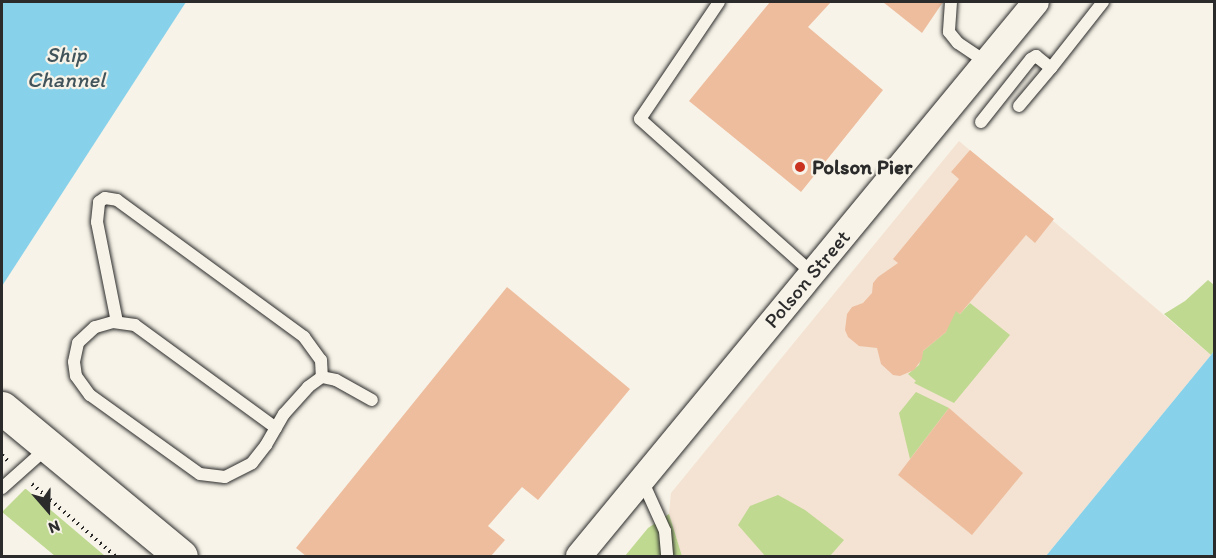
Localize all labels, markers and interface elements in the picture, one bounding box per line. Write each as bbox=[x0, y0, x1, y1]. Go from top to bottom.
water label: Ship Channel bbox=[27, 41, 105, 92]
place label: Polson Pier bbox=[812, 154, 912, 180]
marker: Polson Pier bbox=[793, 160, 807, 174]
street label: Polson Street bbox=[759, 225, 855, 333]
north arrow bbox=[18, 480, 78, 540]
text: N bbox=[46, 517, 63, 538]

